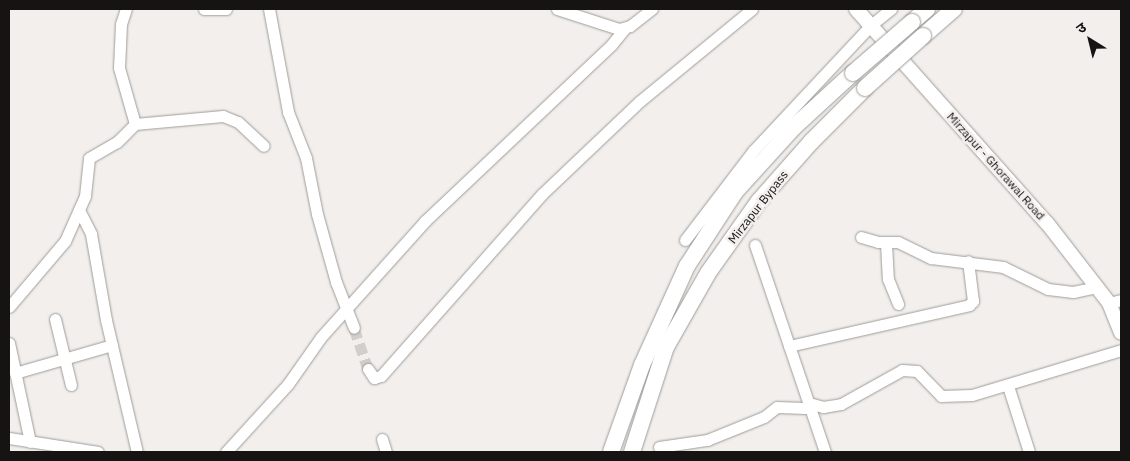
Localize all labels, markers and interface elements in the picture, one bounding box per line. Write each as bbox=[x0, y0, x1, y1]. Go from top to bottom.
north arrow bbox=[1065, 15, 1115, 65]
text: उ bbox=[1073, 18, 1090, 38]
street label: Mirzapur - Ghorawal Road bbox=[944, 109, 1048, 223]
street label: Mirzapur Bypass bbox=[725, 168, 791, 246]

